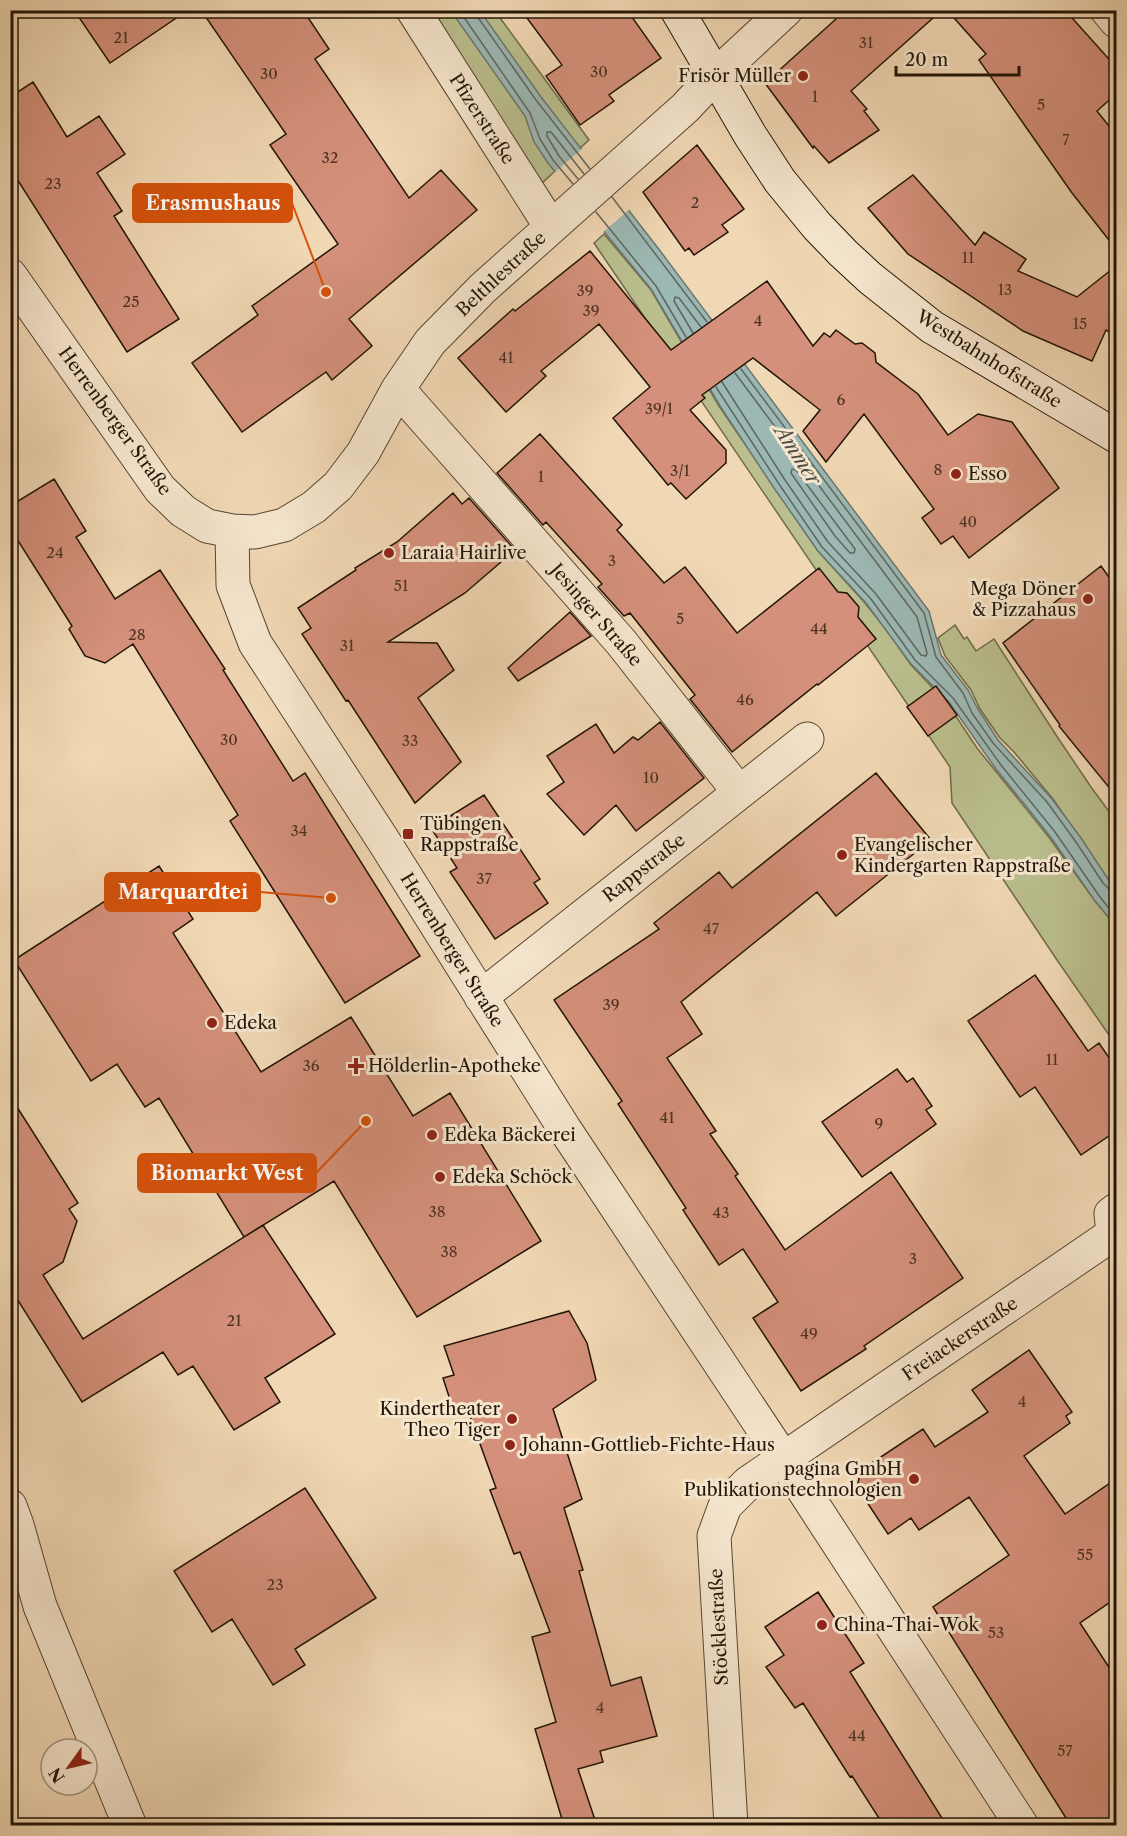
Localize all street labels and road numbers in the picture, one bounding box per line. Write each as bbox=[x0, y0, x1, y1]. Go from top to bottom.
street label: Pfizerstraße bbox=[444, 69, 520, 169]
street label: Belthlestraße bbox=[452, 227, 550, 321]
street label: Westbahnhofstraße bbox=[911, 305, 1066, 413]
street label: Herrenberger Straße bbox=[54, 343, 176, 499]
street label: Jesinger Straße bbox=[543, 557, 647, 671]
street label: Rappstraße bbox=[598, 829, 690, 907]
street label: Herrenberger Straße bbox=[395, 869, 509, 1031]
street label: Freiackerstraße bbox=[898, 1292, 1022, 1386]
street label: Stöcklestraße bbox=[705, 1568, 733, 1686]

